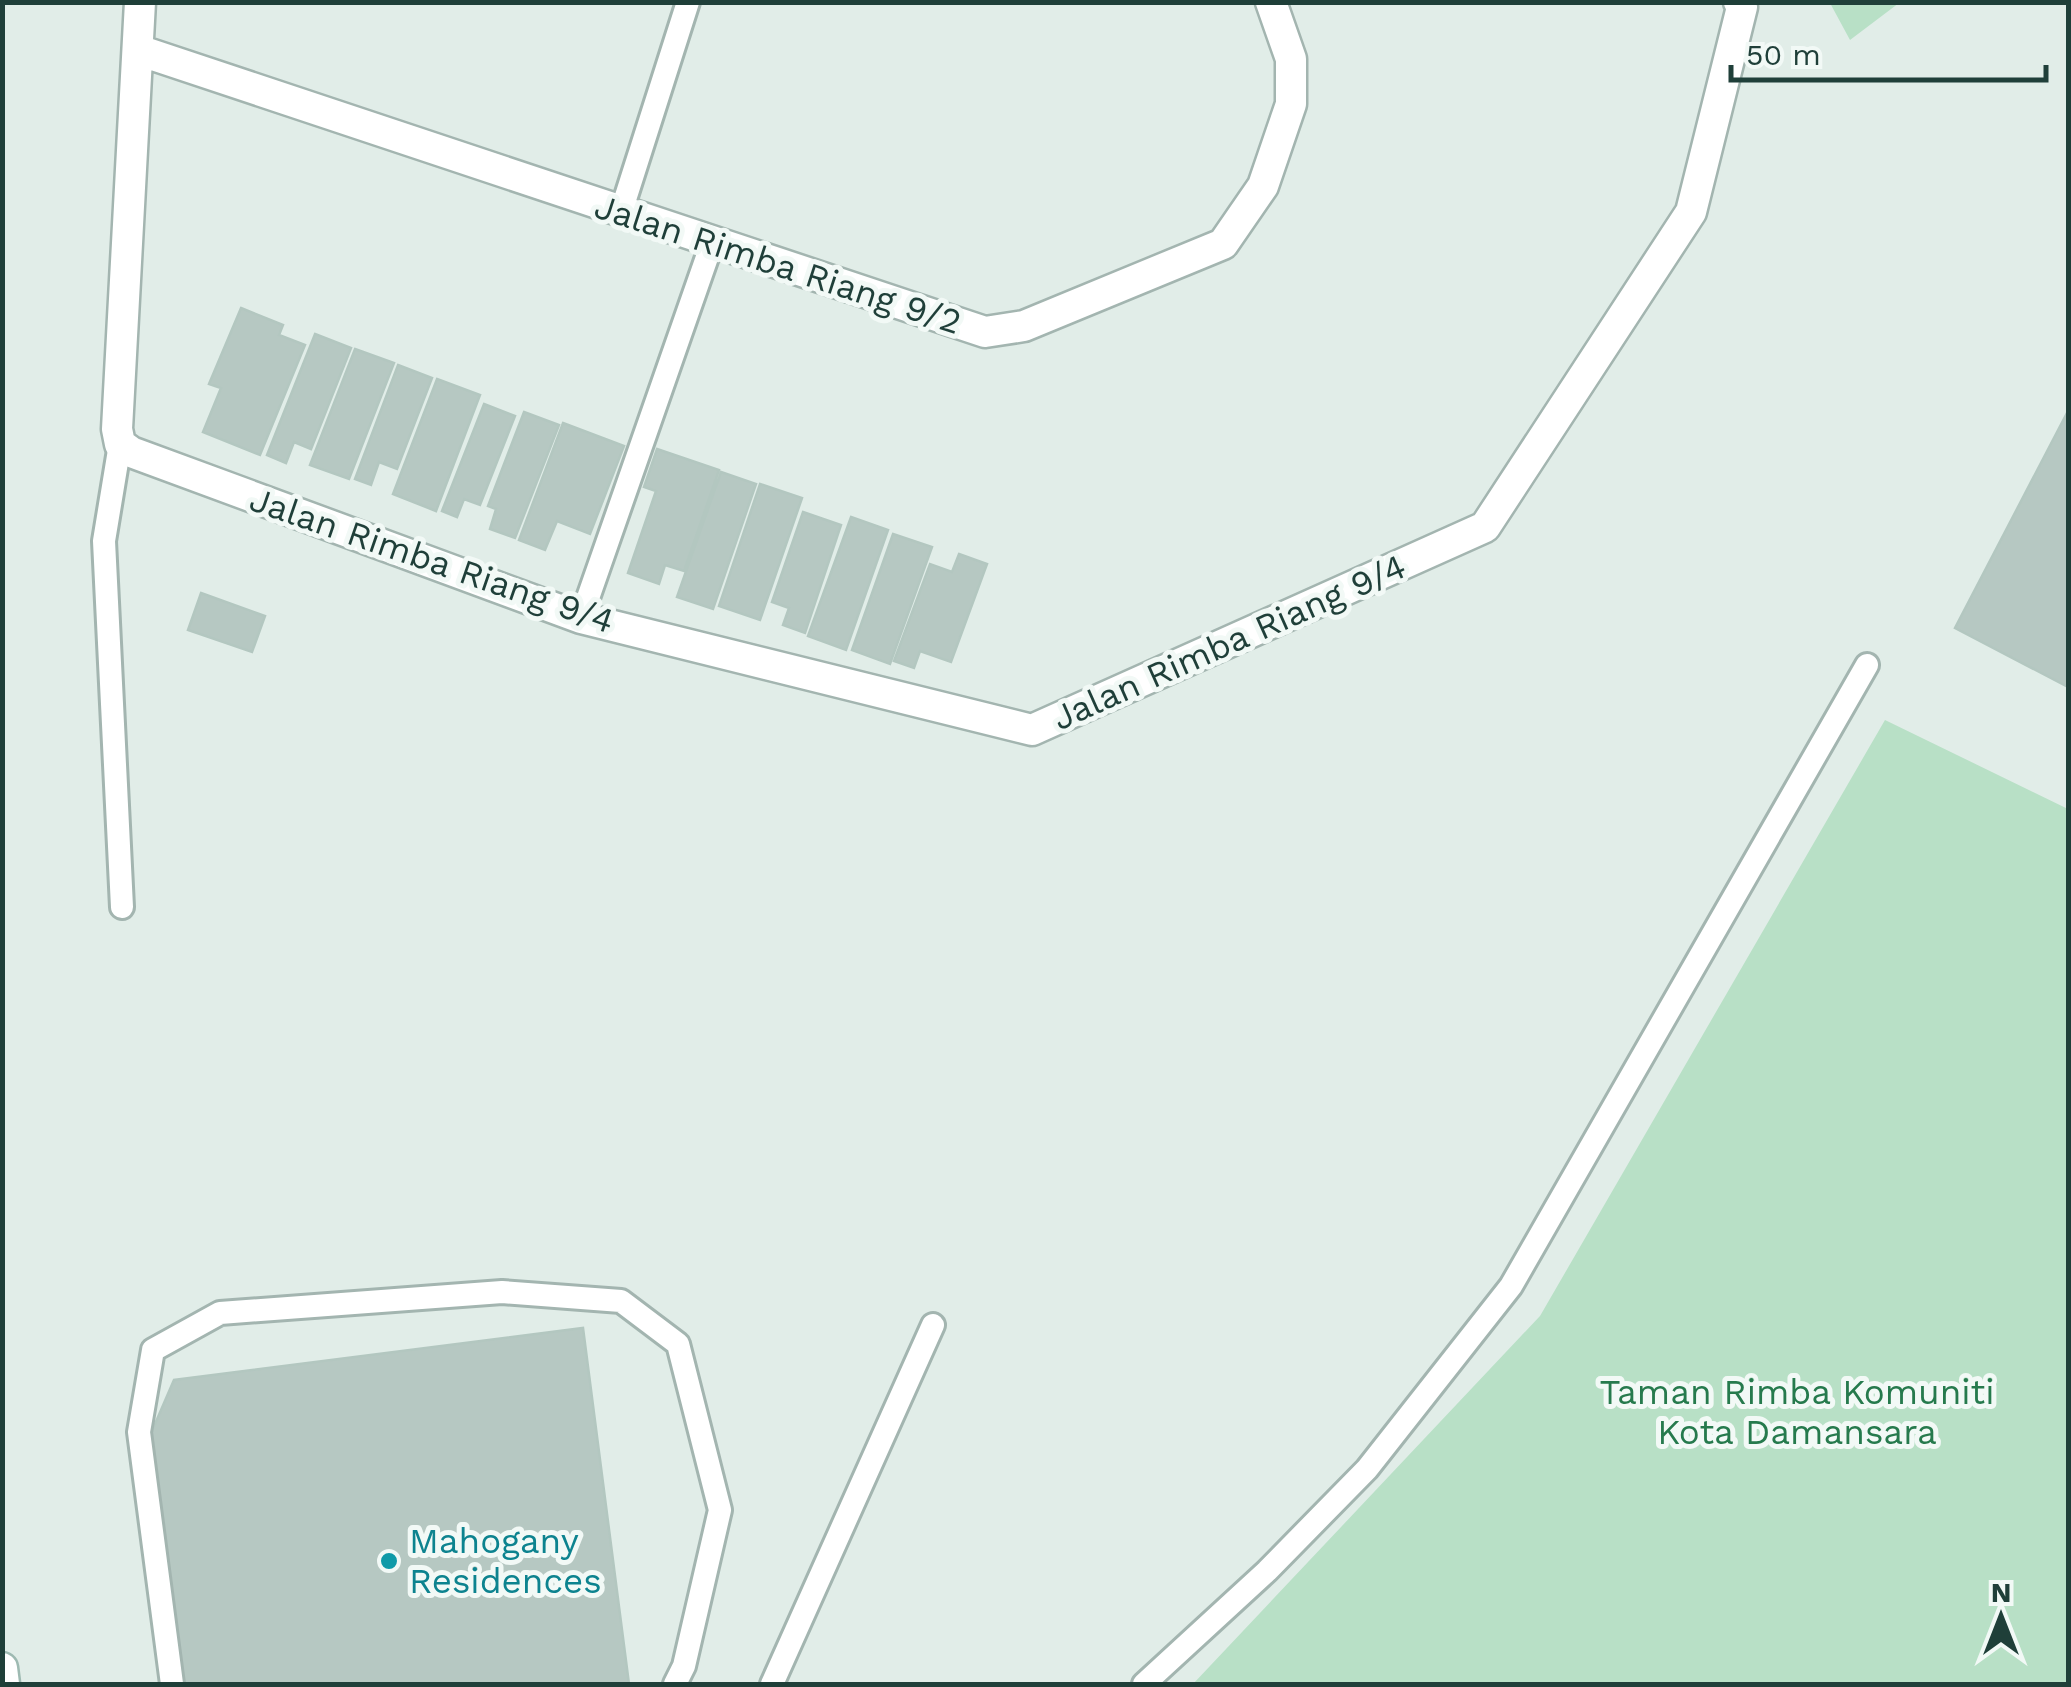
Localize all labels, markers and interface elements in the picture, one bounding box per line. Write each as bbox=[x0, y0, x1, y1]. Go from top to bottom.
scale bar bbox=[1731, 20, 2046, 82]
text: 50 m bbox=[1746, 37, 1821, 72]
street label: Jalan Rimba Riang 9/2 bbox=[589, 185, 967, 343]
street label: Jalan Rimba Riang 9/4 bbox=[244, 478, 620, 642]
street label: Jalan Rimba Riang 9/4 bbox=[1046, 545, 1412, 739]
park label: Taman Rimba Komuniti Kota Damansara bbox=[1599, 1371, 1995, 1453]
place label: Mahogany Residences bbox=[409, 1520, 602, 1602]
marker: Mahogany Residences bbox=[378, 1550, 400, 1572]
north arrow bbox=[1951, 1567, 2051, 1667]
text: N bbox=[1991, 1576, 2011, 1609]

